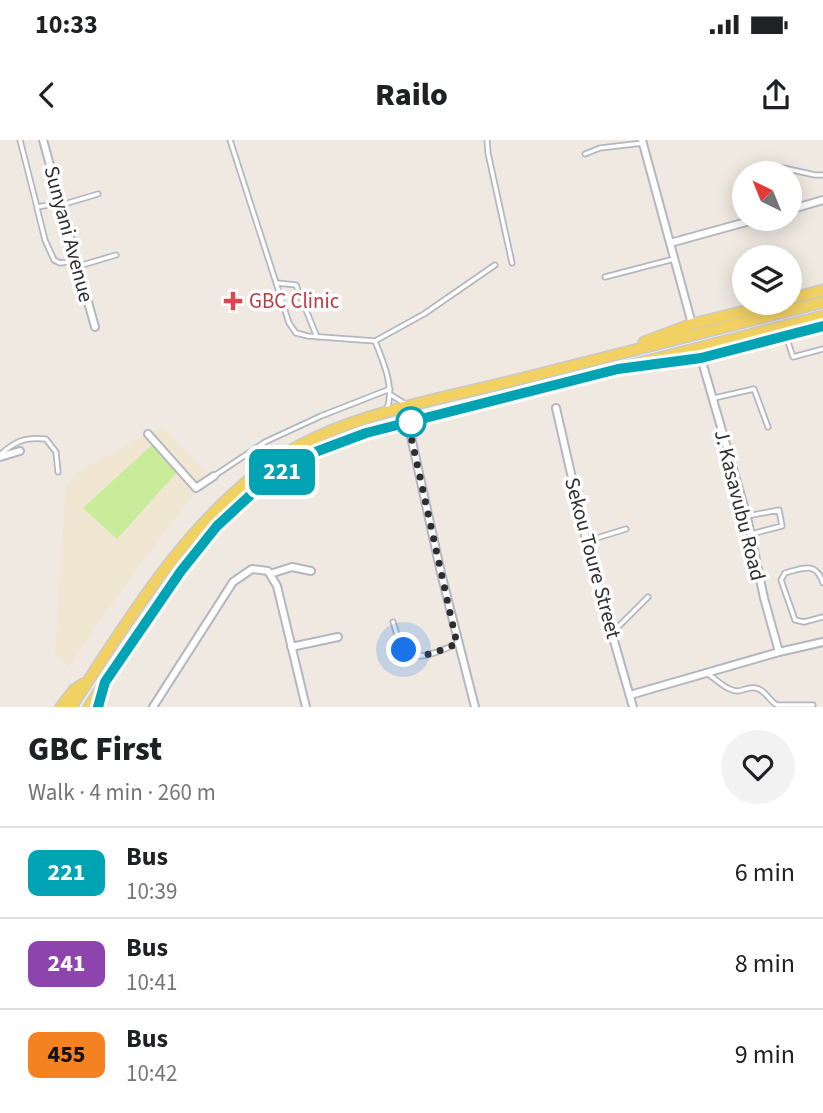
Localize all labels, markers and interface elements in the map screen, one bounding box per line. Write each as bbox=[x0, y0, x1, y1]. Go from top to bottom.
text: 10:33 bbox=[35, 6, 98, 43]
text: Railo bbox=[375, 72, 448, 118]
icon: back bbox=[28, 76, 66, 114]
icon: share bbox=[757, 76, 795, 114]
north arrow bbox=[732, 161, 802, 231]
map controls bbox=[732, 161, 802, 315]
street label: Sunyani Avenue bbox=[36, 163, 102, 305]
button: layers bbox=[732, 245, 802, 315]
place label: GBC Clinic bbox=[249, 286, 340, 316]
marker: GBC Clinic bbox=[223, 291, 243, 311]
unlabelled marker bbox=[396, 407, 426, 437]
street label: J. Kasavubu Road bbox=[707, 426, 773, 584]
line badge: 221 bbox=[242, 449, 322, 495]
text: 221 bbox=[263, 454, 301, 489]
street label: Sekou Toure Street bbox=[557, 474, 629, 642]
your location bbox=[386, 632, 421, 667]
text: GBC First bbox=[28, 726, 162, 773]
button: heart bbox=[721, 730, 795, 804]
text: Walk · 4 min · 260 m bbox=[28, 776, 216, 809]
text: Bus bbox=[126, 838, 168, 875]
text: 6 min bbox=[735, 854, 795, 891]
text: 221 bbox=[47, 855, 86, 890]
text: 10:39 bbox=[126, 875, 177, 908]
text: Bus bbox=[126, 929, 168, 966]
text: 8 min bbox=[735, 945, 795, 982]
text: 241 bbox=[47, 946, 86, 981]
text: 10:41 bbox=[126, 966, 177, 999]
text: Bus bbox=[126, 1020, 168, 1057]
text: 9 min bbox=[735, 1036, 795, 1073]
text: 455 bbox=[47, 1037, 86, 1072]
text: 10:42 bbox=[126, 1057, 177, 1090]

